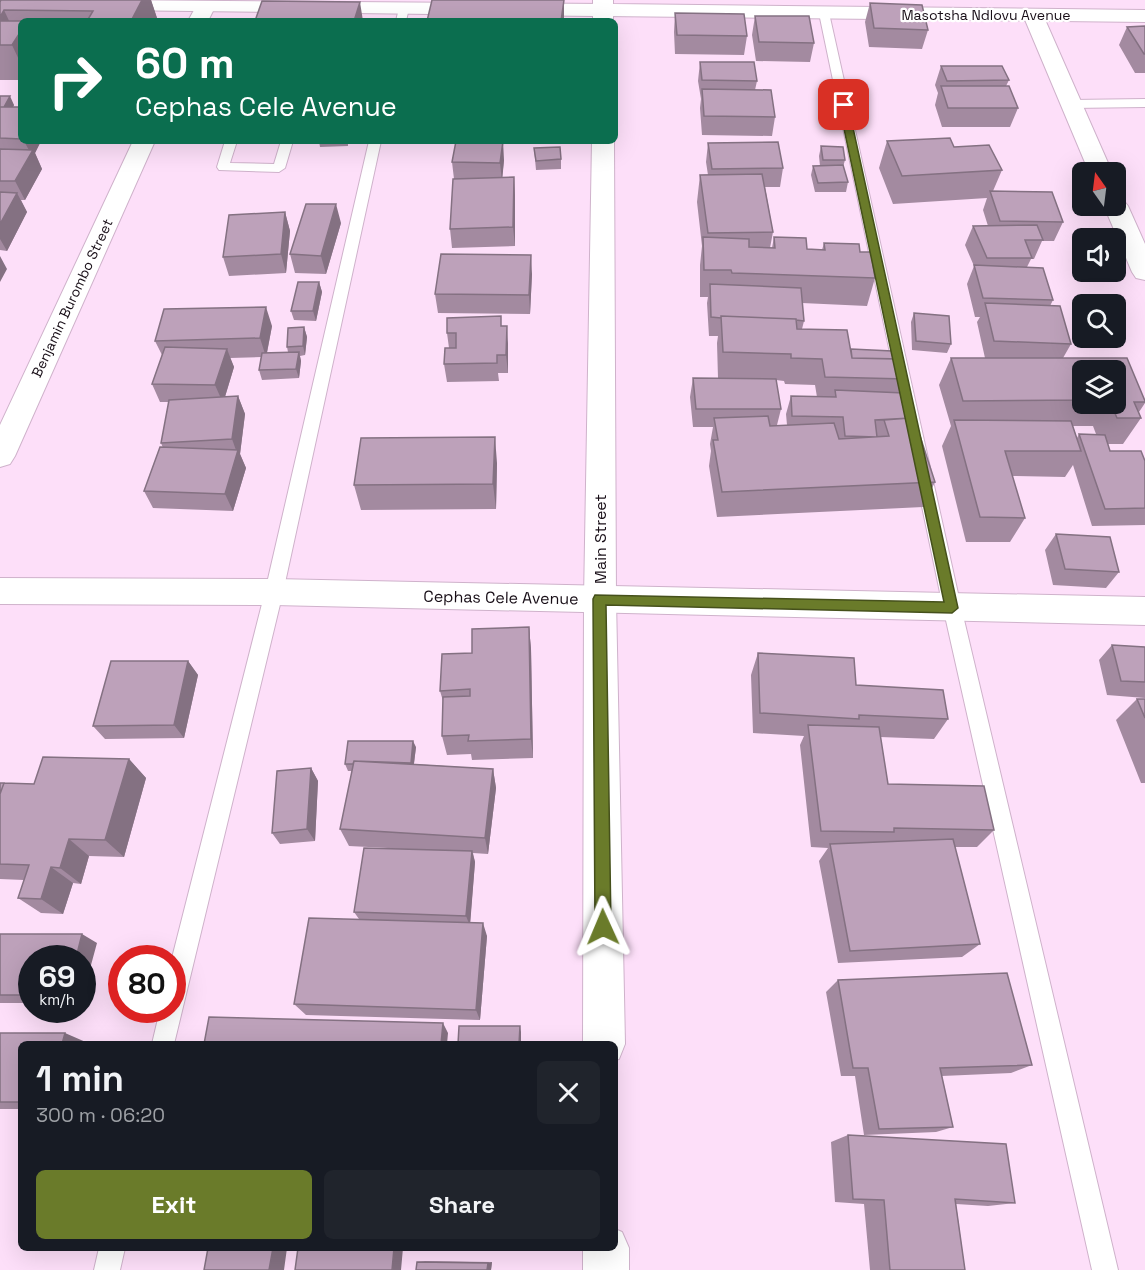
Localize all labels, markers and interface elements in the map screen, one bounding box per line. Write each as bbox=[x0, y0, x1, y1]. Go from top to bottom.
street label: Masotsha Ndlovu Avenue bbox=[902, 6, 1071, 24]
text: 60 m bbox=[135, 37, 235, 90]
icon: right bbox=[36, 42, 114, 120]
pin bbox=[818, 79, 869, 130]
icon: arrive bbox=[827, 88, 860, 121]
text: Cephas Cele Avenue bbox=[135, 89, 397, 124]
north arrow bbox=[1072, 162, 1126, 216]
map controls bbox=[1072, 162, 1126, 414]
street label: Benjamin Burombo Street bbox=[27, 216, 117, 380]
button: sound bbox=[1072, 228, 1126, 282]
button: search bbox=[1072, 294, 1126, 348]
button: layers bbox=[1072, 360, 1126, 414]
street label: Main Street bbox=[590, 494, 611, 584]
street label: Cephas Cele Avenue bbox=[423, 586, 579, 609]
position arrow bbox=[571, 895, 635, 959]
speed limit sign: 80 bbox=[108, 945, 186, 1023]
text: 69 bbox=[38, 957, 76, 996]
text: km/h bbox=[39, 990, 75, 1009]
text: 1 min bbox=[36, 1056, 124, 1102]
button: close bbox=[537, 1061, 600, 1124]
text: 300 m · 06:20 bbox=[36, 1102, 165, 1128]
button: Exit bbox=[36, 1170, 312, 1239]
button: Share bbox=[324, 1170, 600, 1239]

